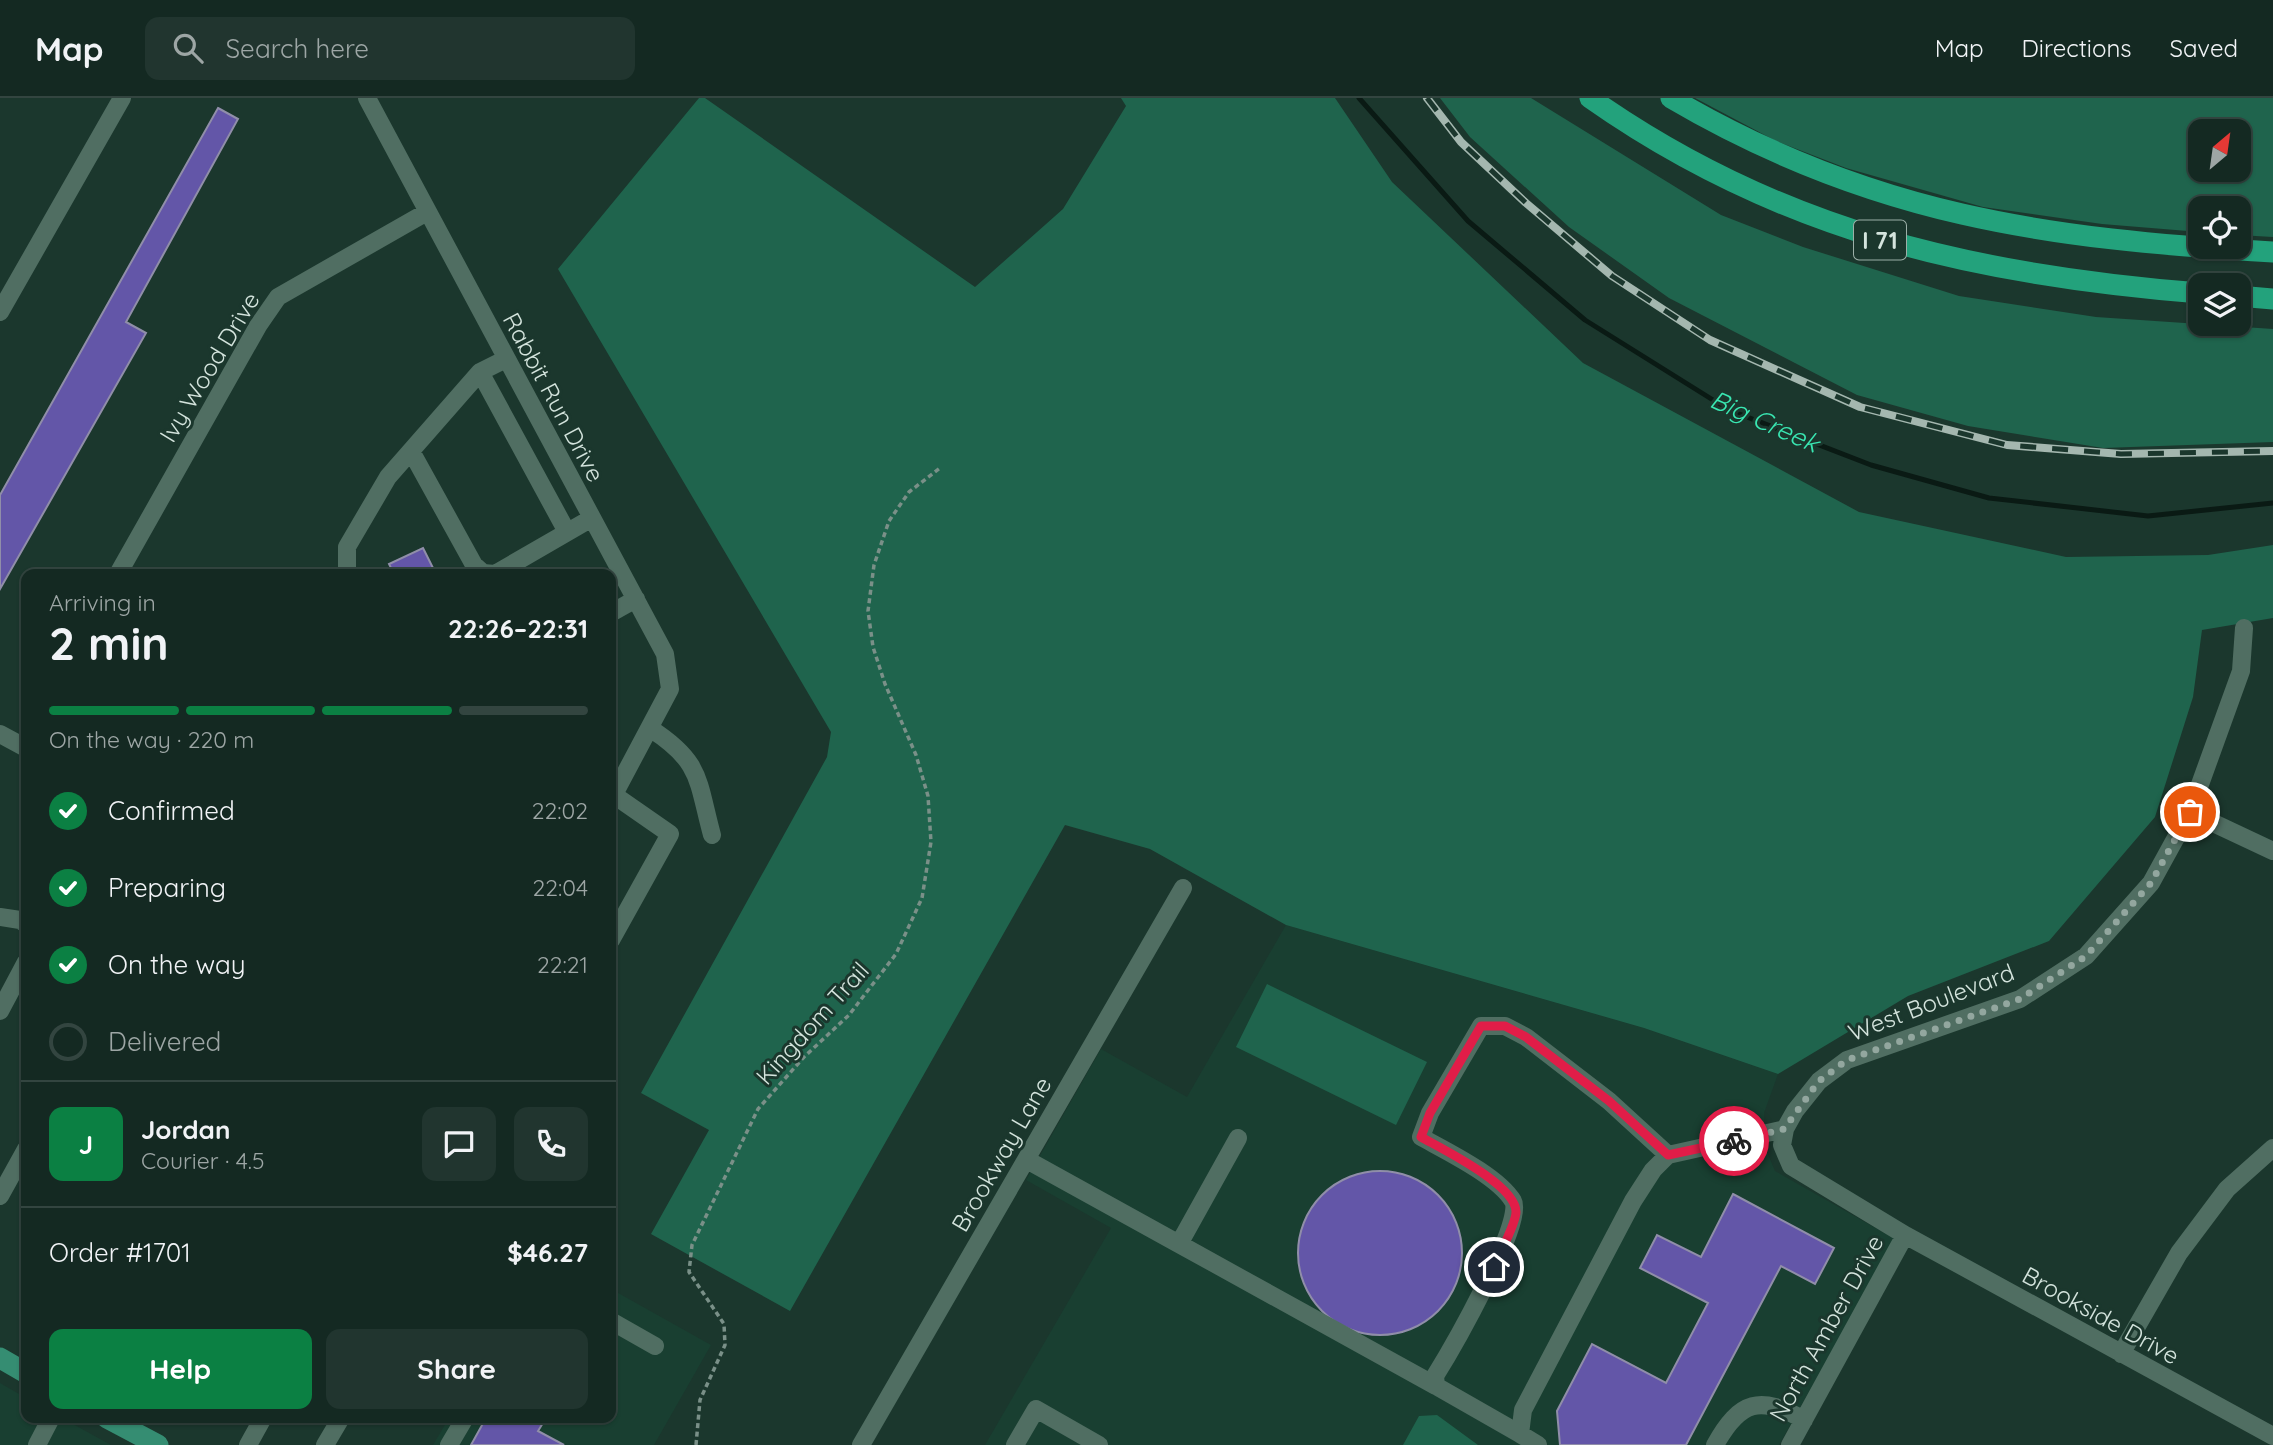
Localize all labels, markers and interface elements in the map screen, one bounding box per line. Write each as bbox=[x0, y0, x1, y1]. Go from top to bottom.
search box bbox=[145, 17, 635, 80]
text: Map bbox=[35, 28, 103, 69]
icon: search bbox=[169, 29, 207, 67]
text: Search here bbox=[225, 32, 369, 65]
text: Map bbox=[1935, 33, 1984, 63]
text: Directions bbox=[2022, 33, 2132, 63]
text: Saved bbox=[2170, 33, 2238, 63]
north arrow bbox=[2188, 119, 2250, 182]
map controls bbox=[2188, 119, 2251, 336]
button: locate bbox=[2188, 196, 2251, 259]
road number: I 71 bbox=[1854, 220, 1906, 260]
button: layers bbox=[2188, 273, 2251, 336]
street label: Ivy Wood Drive bbox=[152, 287, 266, 447]
street label: Rabbit Run Drive bbox=[497, 307, 611, 487]
water label: Big Creek bbox=[1706, 382, 1826, 460]
text: Arriving in bbox=[49, 588, 156, 617]
text: 22:26–22:31 bbox=[448, 612, 588, 645]
text: 2 min bbox=[49, 614, 169, 672]
text: On the way · 220 m bbox=[49, 725, 254, 754]
pin bbox=[2160, 782, 2220, 842]
icon: check bbox=[49, 792, 87, 830]
icon: bag bbox=[2171, 793, 2209, 831]
text: Confirmed bbox=[108, 794, 235, 827]
text: 22:02 bbox=[532, 796, 588, 825]
icon: check bbox=[49, 869, 87, 907]
text: Preparing bbox=[108, 871, 226, 904]
text: 22:04 bbox=[532, 873, 588, 902]
icon: check bbox=[49, 946, 87, 984]
text: On the way bbox=[108, 948, 246, 981]
text: 22:21 bbox=[537, 950, 588, 979]
street label: Kingdom Trail bbox=[749, 956, 875, 1090]
street label: West Boulevard bbox=[1844, 957, 2018, 1047]
text: Delivered bbox=[108, 1025, 221, 1058]
street label: Brookway Lane bbox=[945, 1071, 1057, 1237]
courier bbox=[1699, 1106, 1769, 1176]
button: chat bbox=[422, 1107, 496, 1181]
button: phone bbox=[514, 1107, 588, 1181]
text: Jordan bbox=[141, 1113, 230, 1146]
icon: bike bbox=[1715, 1122, 1753, 1160]
text: J bbox=[79, 1128, 93, 1161]
text: Courier · 4.5 bbox=[141, 1146, 265, 1175]
street label: North Amber Drive bbox=[1762, 1230, 1890, 1426]
text: Order #1701 bbox=[49, 1236, 191, 1269]
text: $46.27 bbox=[507, 1236, 588, 1269]
pin bbox=[1464, 1237, 1524, 1297]
icon: home bbox=[1475, 1248, 1513, 1286]
street label: Brookside Drive bbox=[2017, 1259, 2185, 1371]
button: Help bbox=[49, 1329, 312, 1409]
button: Share bbox=[326, 1329, 588, 1409]

